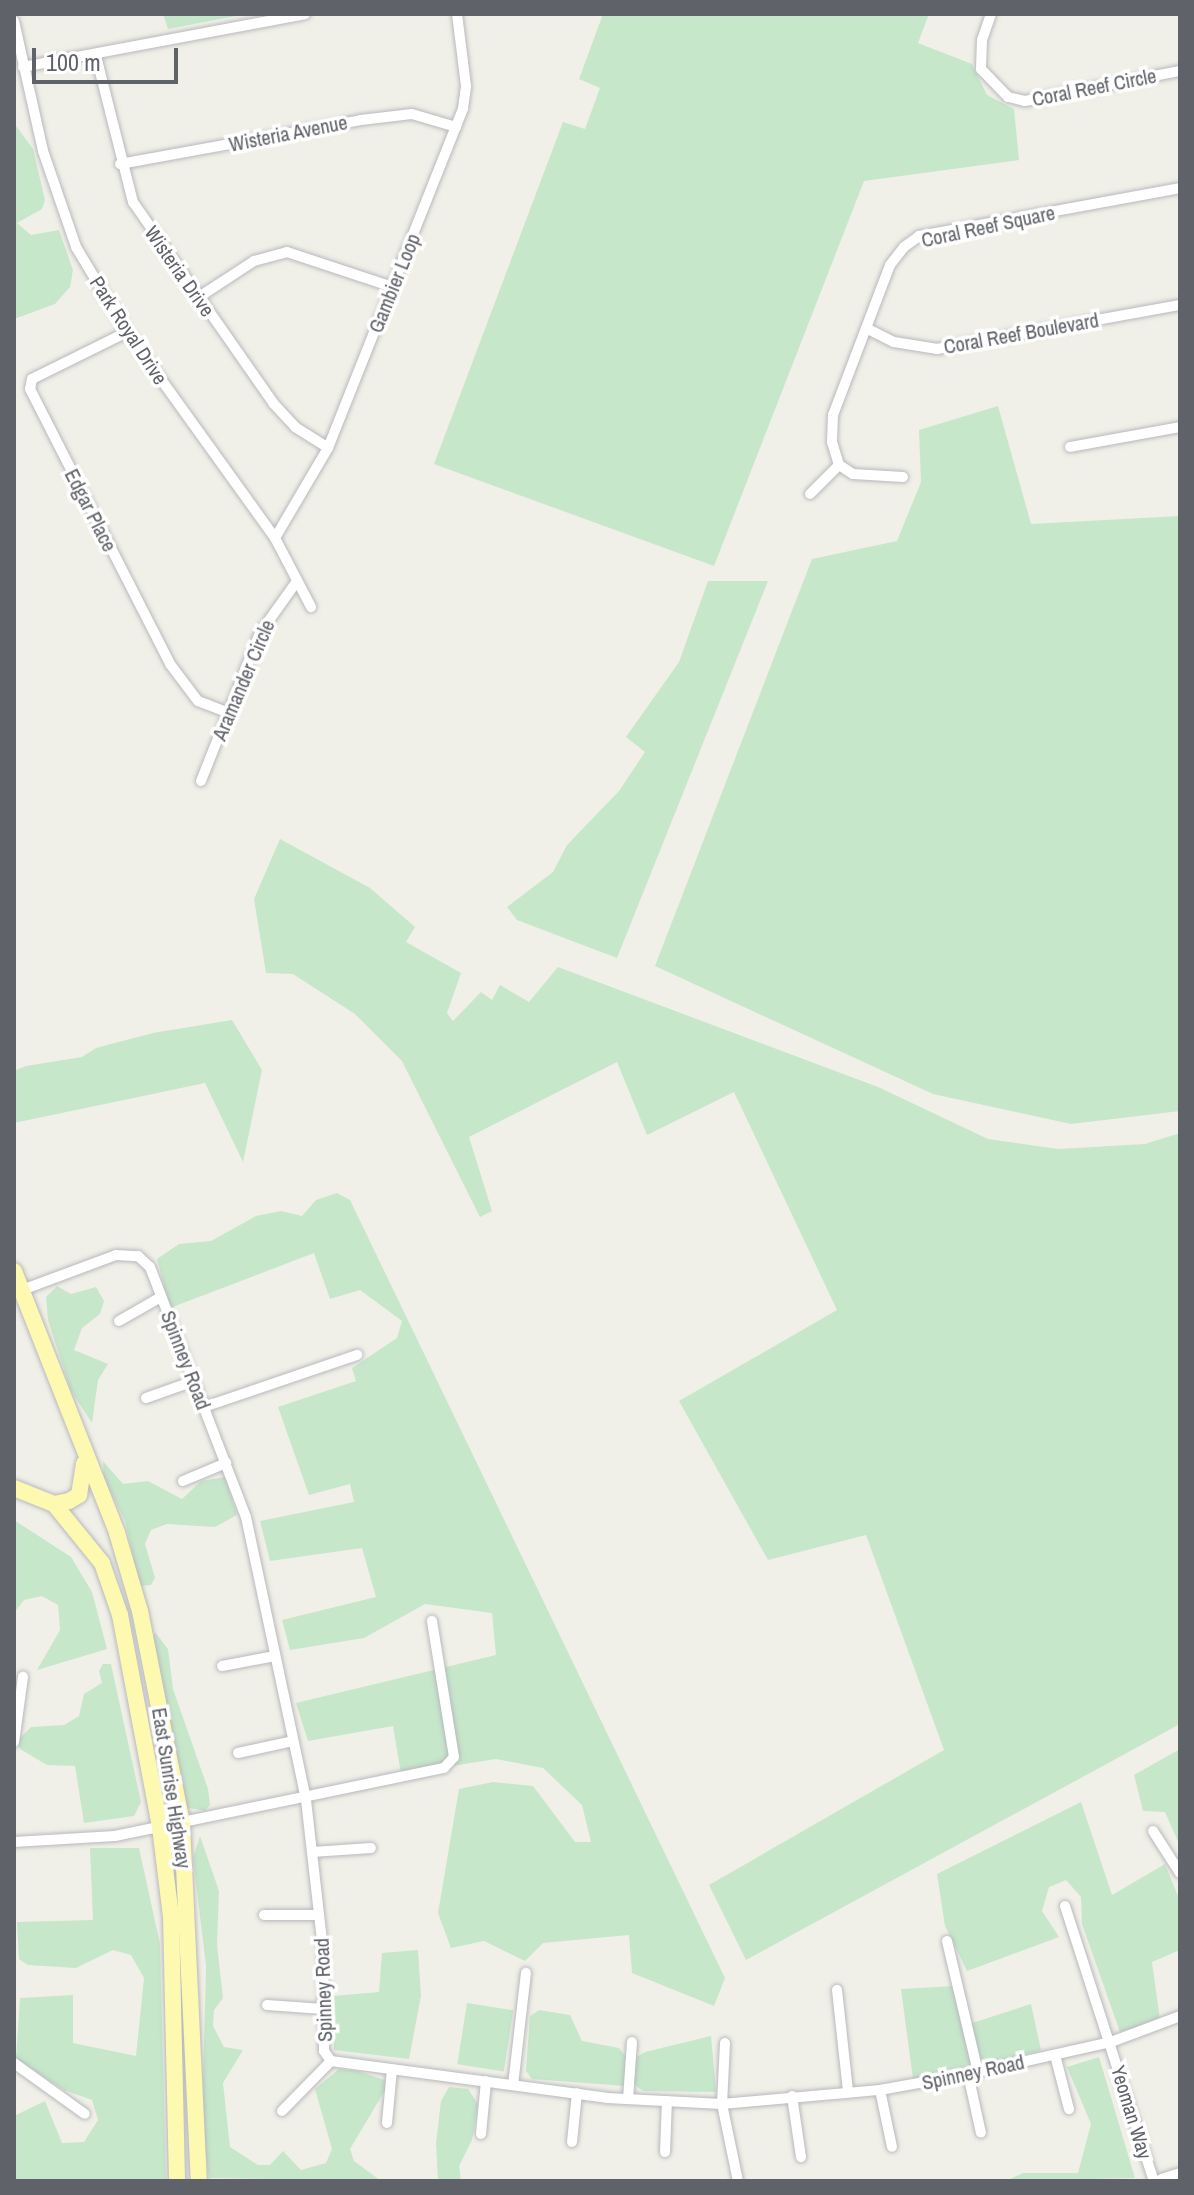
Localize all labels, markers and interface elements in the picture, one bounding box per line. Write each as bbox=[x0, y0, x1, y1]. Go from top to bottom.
scale bar bbox=[36, 32, 182, 82]
text: 100 m bbox=[46, 46, 101, 78]
street label: Coral Reef Circle bbox=[1030, 63, 1158, 111]
street label: Wisteria Avenue bbox=[226, 110, 350, 156]
street label: Coral Reef Square bbox=[919, 200, 1057, 252]
street label: Wisteria Drive bbox=[140, 221, 220, 321]
street label: Gambier Loop bbox=[363, 230, 425, 336]
street label: Park Royal Drive bbox=[85, 271, 173, 389]
street label: Coral Reef Boulevard bbox=[942, 308, 1100, 358]
street label: Edgar Place bbox=[60, 465, 122, 555]
street label: Aramander Circle bbox=[207, 616, 279, 744]
street label: Spinney Road bbox=[156, 1307, 216, 1413]
street label: East Sunrise Highway bbox=[147, 1706, 197, 1870]
street label: Spinney Road bbox=[309, 1938, 337, 2042]
street label: Spinney Road bbox=[920, 2049, 1026, 2095]
street label: Yeoman Way bbox=[1106, 2062, 1158, 2162]

